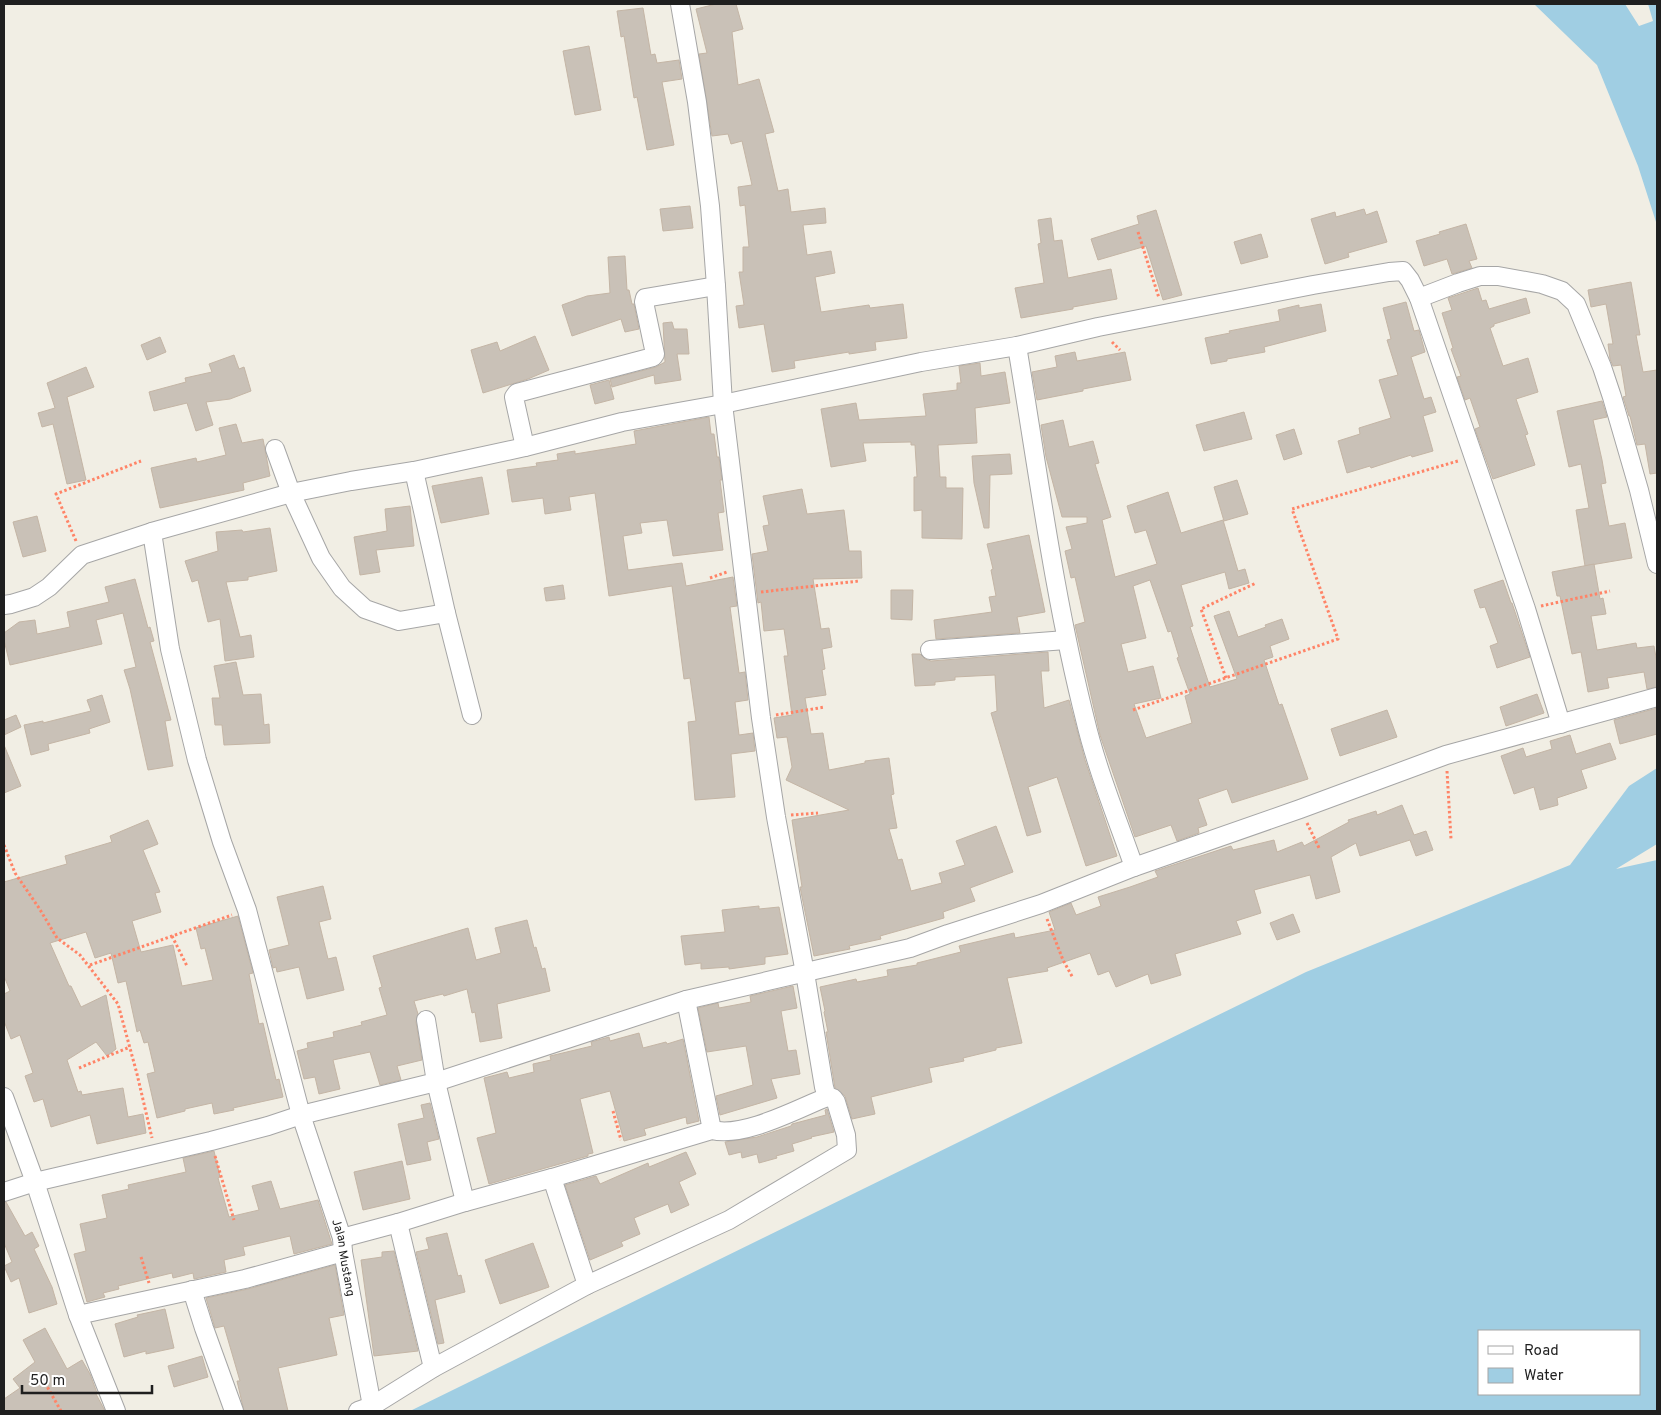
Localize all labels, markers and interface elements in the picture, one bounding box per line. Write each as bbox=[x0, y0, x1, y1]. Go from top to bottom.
street label: Jalan Mustang bbox=[327, 1217, 358, 1298]
legend bbox=[1478, 1330, 1641, 1395]
text: Road bbox=[1524, 1342, 1559, 1361]
scale bar bbox=[22, 1362, 152, 1394]
text: Water bbox=[1524, 1367, 1564, 1386]
text: 50 m bbox=[30, 1372, 65, 1391]

